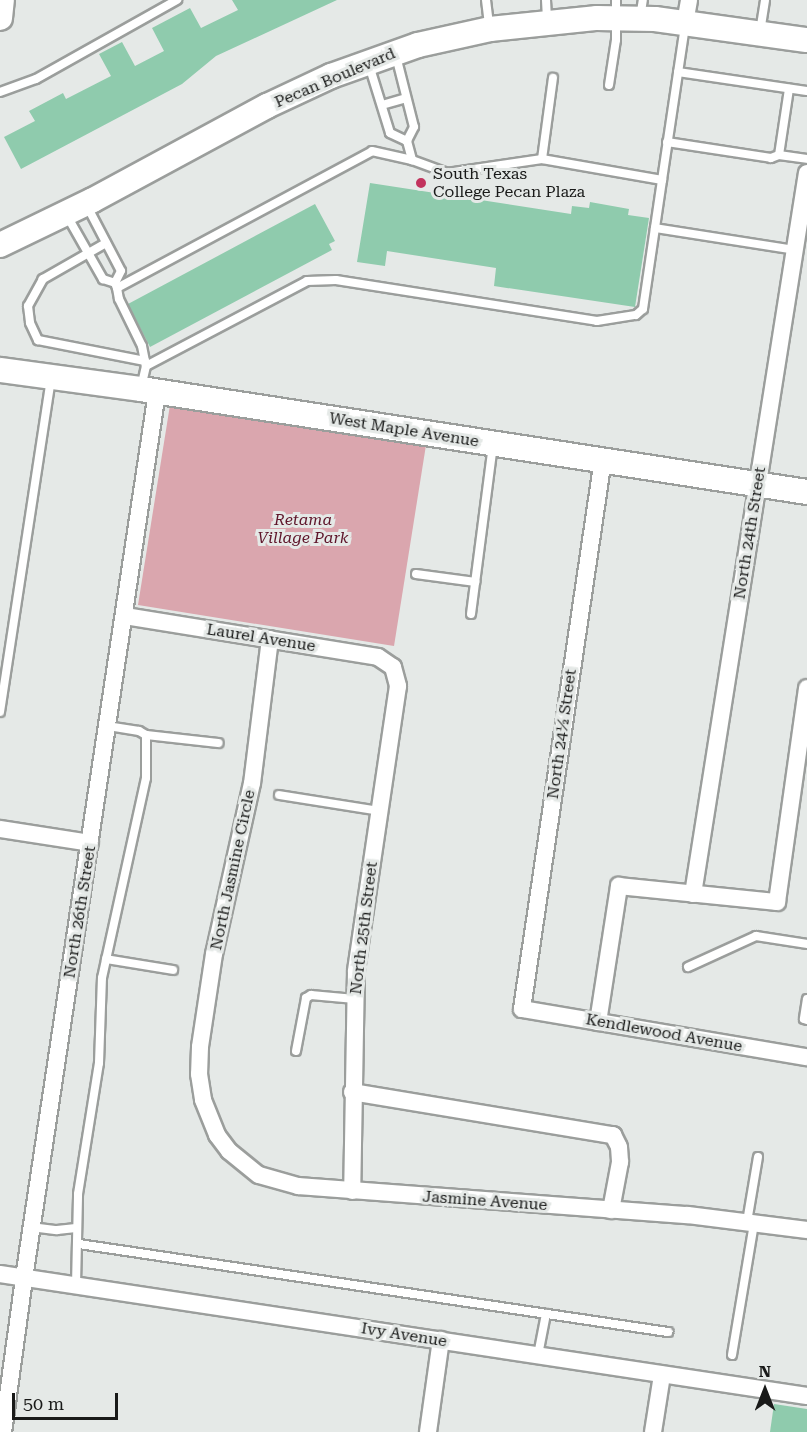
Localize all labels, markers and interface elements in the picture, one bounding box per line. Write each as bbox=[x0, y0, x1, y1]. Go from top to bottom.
street label: Pecan Boulevard bbox=[272, 44, 398, 112]
place label: South Texas College Pecan Plaza bbox=[433, 164, 585, 202]
marker: South Texas College Pecan Plaza bbox=[414, 176, 428, 190]
street label: West Maple Avenue bbox=[328, 409, 480, 451]
street label: North 24th Street bbox=[730, 465, 770, 601]
park label: Retama Village Park bbox=[257, 510, 349, 548]
street label: Laurel Avenue bbox=[205, 620, 317, 656]
street label: North 24½ Street bbox=[543, 668, 581, 800]
street label: North Jasmine Circle bbox=[207, 788, 259, 952]
street label: North 26th Street bbox=[60, 844, 100, 980]
street label: North 25th Street bbox=[346, 860, 382, 996]
street label: Kendlewood Avenue bbox=[584, 1010, 744, 1056]
street label: Jasmine Avenue bbox=[422, 1187, 548, 1215]
street label: Ivy Avenue bbox=[360, 1319, 448, 1351]
north arrow bbox=[735, 1360, 795, 1420]
text: N bbox=[759, 1362, 771, 1381]
scale bar bbox=[15, 1381, 122, 1419]
text: 50 m bbox=[23, 1393, 64, 1414]

